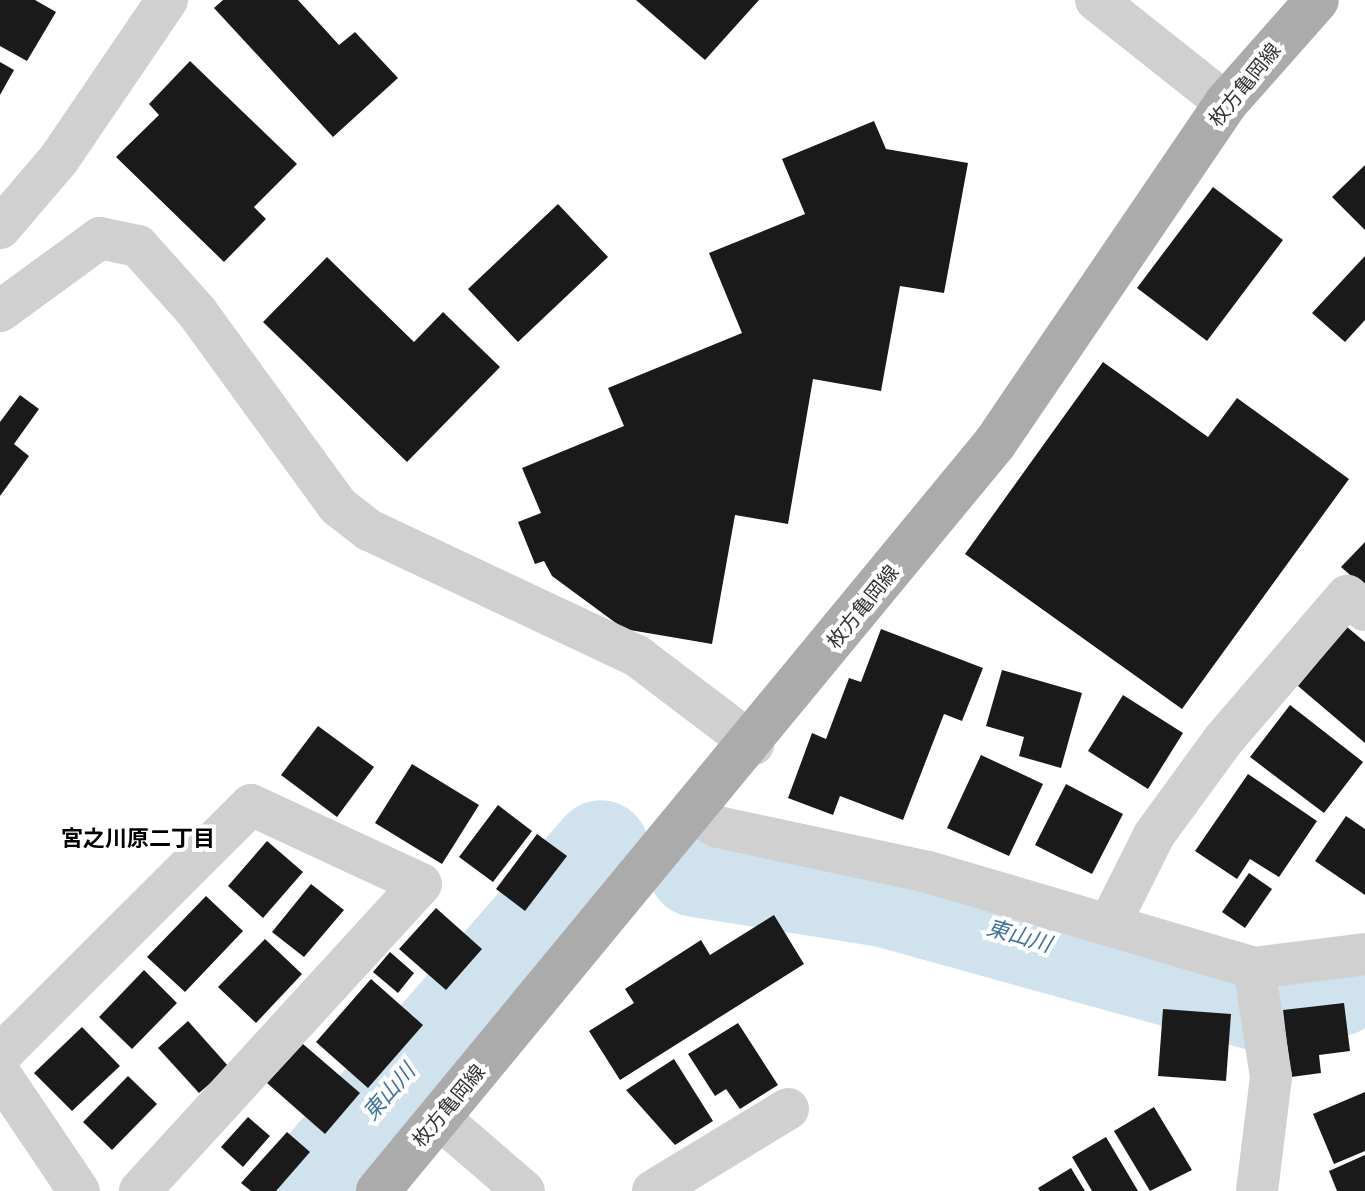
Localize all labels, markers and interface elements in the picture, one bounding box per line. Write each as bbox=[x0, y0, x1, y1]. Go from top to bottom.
street label: 枚方亀岡線 bbox=[1204, 39, 1286, 131]
street label: 枚方亀岡線 bbox=[822, 561, 904, 653]
district label: 宮之川原二丁目 bbox=[61, 826, 215, 852]
water label: 東山川 bbox=[984, 914, 1054, 958]
water label: 東山川 bbox=[357, 1058, 421, 1126]
street label: 枚方亀岡線 bbox=[408, 1060, 490, 1152]

